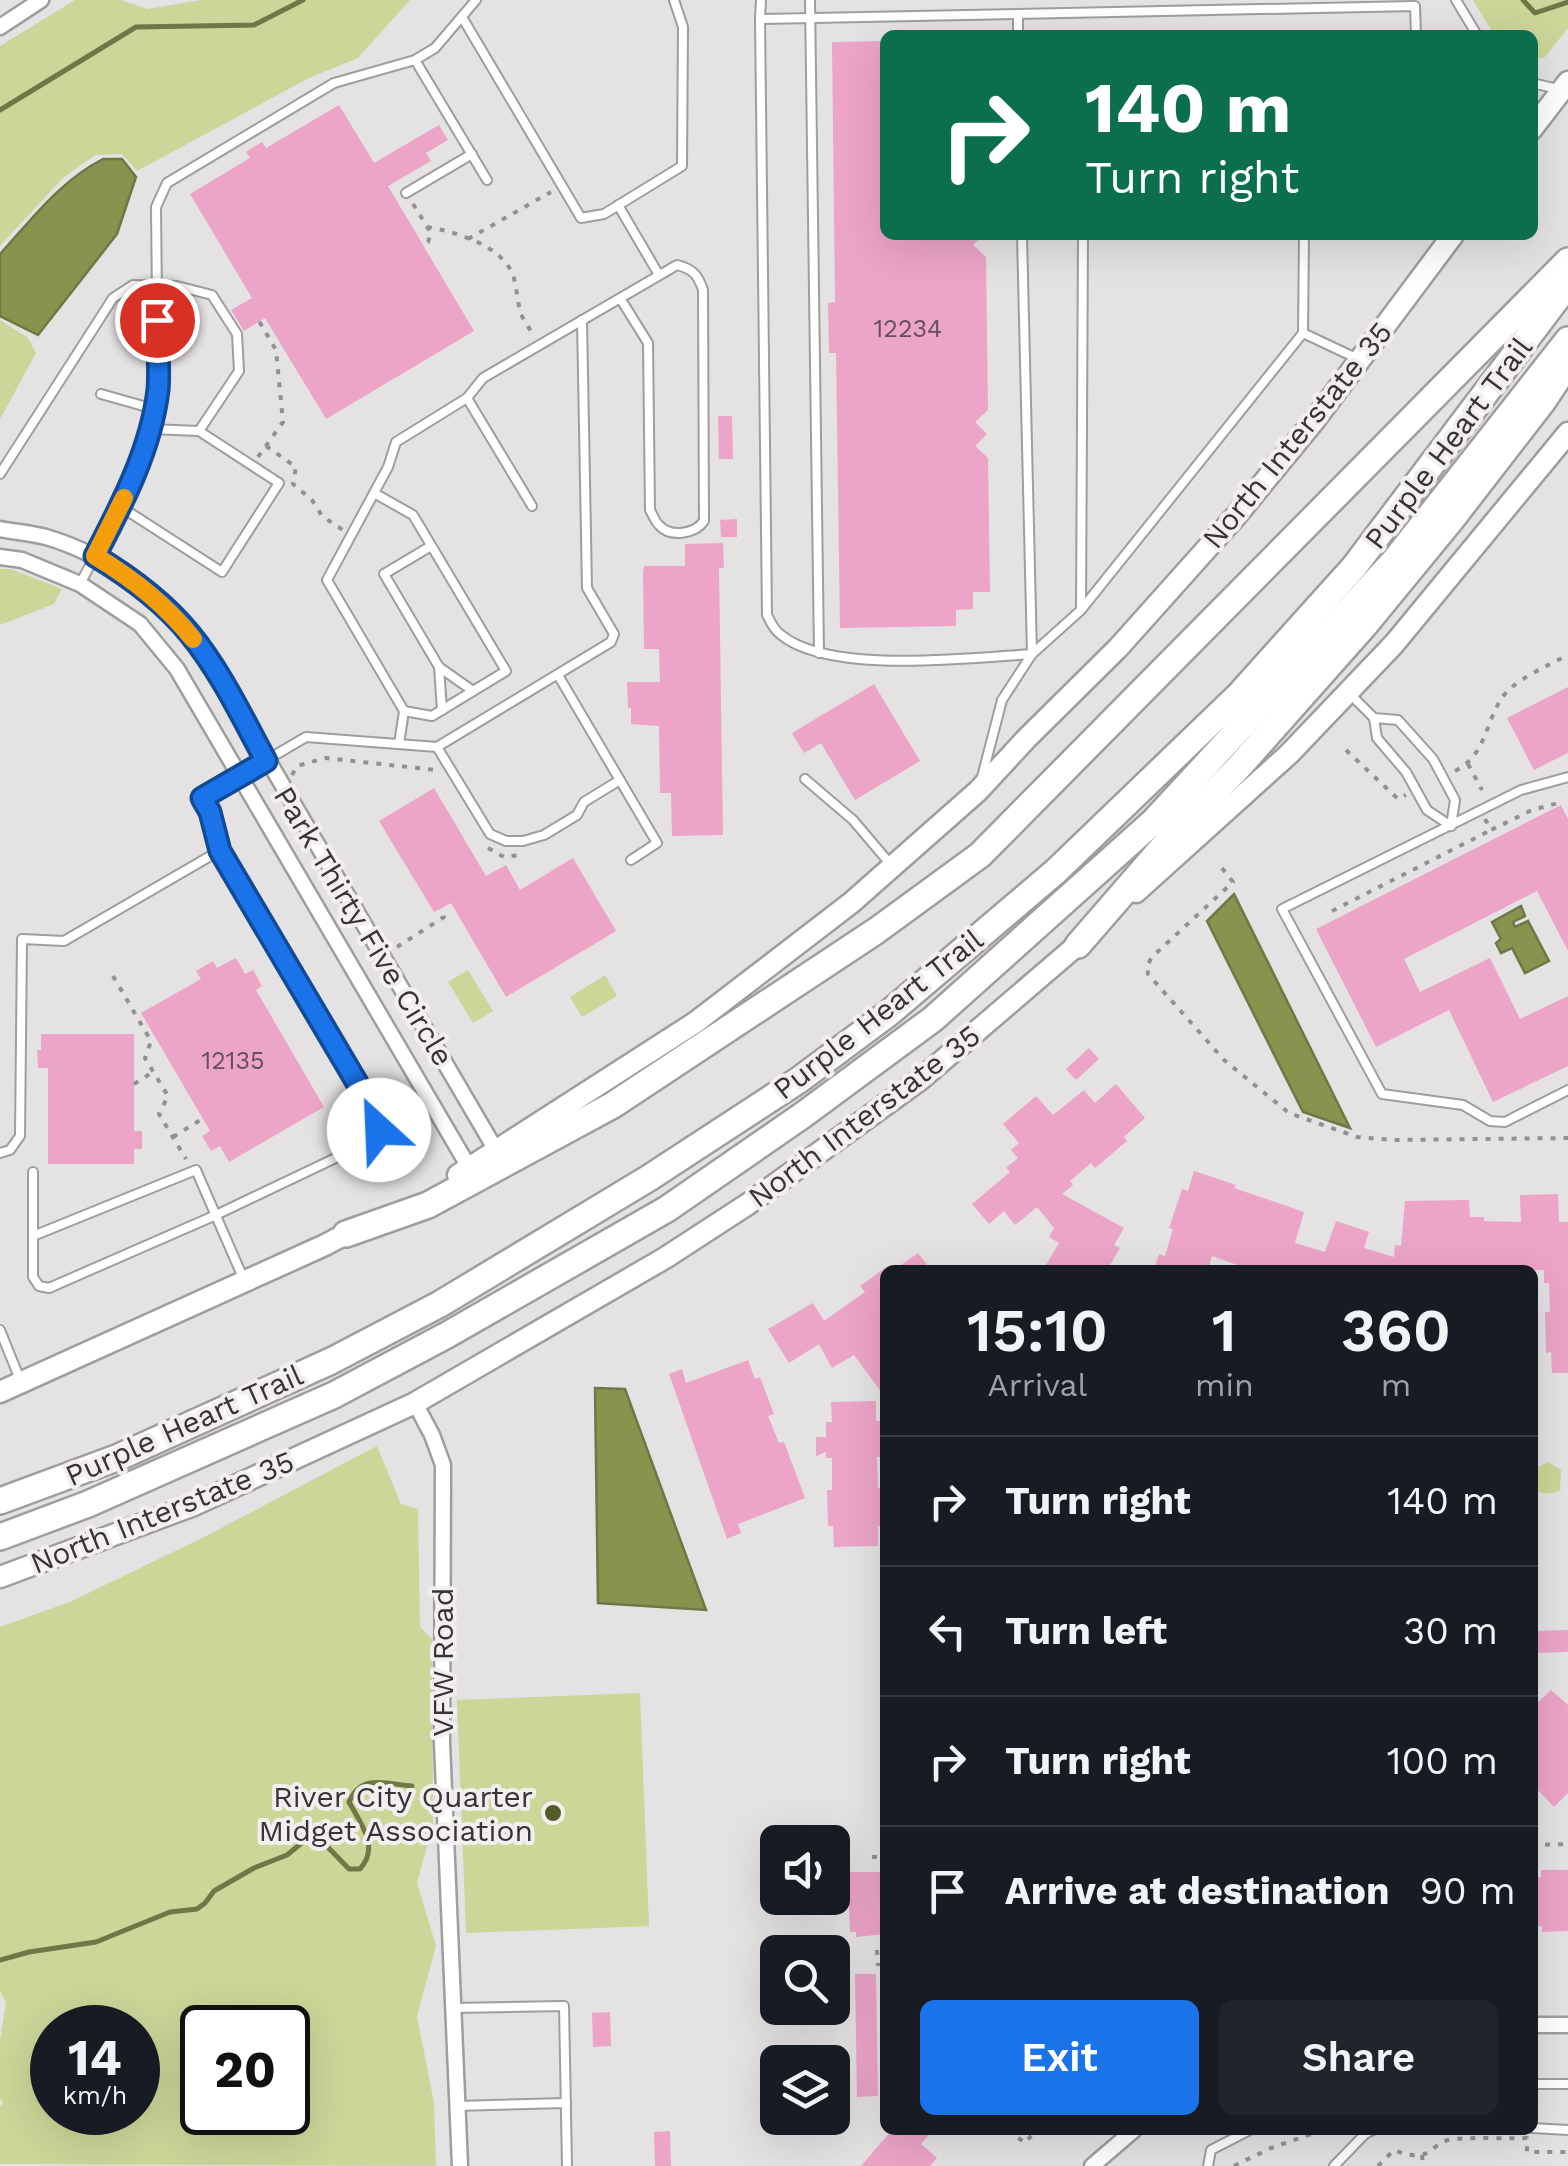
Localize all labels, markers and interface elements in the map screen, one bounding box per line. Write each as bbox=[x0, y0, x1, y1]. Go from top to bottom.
text: 140 m bbox=[1085, 67, 1291, 149]
icon: right bbox=[920, 70, 1050, 200]
text: Turn right bbox=[1085, 151, 1299, 204]
pin bbox=[115, 278, 200, 363]
icon: arrive bbox=[130, 293, 185, 348]
house number: 12234 bbox=[874, 314, 942, 343]
street label: North Interstate 35 bbox=[1195, 315, 1399, 555]
street label: Purple Heart Trail bbox=[1357, 330, 1539, 556]
street label: Park Thirty Five Circle bbox=[267, 780, 461, 1072]
street label: Purple Heart Trail bbox=[766, 921, 990, 1107]
street label: North Interstate 35 bbox=[741, 1018, 987, 1214]
house number: 12135 bbox=[201, 1046, 265, 1075]
position arrow bbox=[327, 1078, 431, 1182]
text: 15:10 bbox=[967, 1295, 1108, 1366]
text: 1 bbox=[1212, 1295, 1237, 1366]
text: 360 bbox=[1341, 1295, 1451, 1366]
street label: Purple Heart Trail bbox=[60, 1357, 308, 1493]
text: Arrival bbox=[988, 1366, 1087, 1404]
text: min bbox=[1195, 1366, 1254, 1404]
text: m bbox=[1381, 1366, 1411, 1404]
street label: North Interstate 35 bbox=[25, 1443, 299, 1581]
icon: right bbox=[920, 1474, 975, 1529]
text: Turn right bbox=[1005, 1479, 1191, 1523]
text: 140 m bbox=[1387, 1479, 1498, 1523]
street label: VFW Road bbox=[425, 1587, 460, 1737]
icon: left bbox=[920, 1604, 975, 1659]
text: Turn left bbox=[1005, 1609, 1167, 1653]
text: 30 m bbox=[1403, 1609, 1498, 1653]
icon: right bbox=[920, 1734, 975, 1789]
text: Turn right bbox=[1005, 1739, 1191, 1783]
text: 100 m bbox=[1387, 1739, 1498, 1783]
place label: River City Quarter Midget Association bbox=[259, 1779, 533, 1848]
marker: River City Quarter Midget Association bbox=[542, 1802, 564, 1824]
map controls bbox=[760, 1825, 850, 2135]
button: sound bbox=[760, 1825, 850, 1915]
icon: arrive bbox=[920, 1864, 975, 1919]
text: Arrive at destination bbox=[1005, 1869, 1390, 1913]
text: 90 m bbox=[1420, 1869, 1516, 1913]
button: search bbox=[760, 1935, 850, 2025]
button: Exit bbox=[920, 2000, 1199, 2115]
button: Share bbox=[1219, 2000, 1498, 2115]
speed limit sign: 20 bbox=[180, 2005, 310, 2135]
text: 14 bbox=[68, 2028, 122, 2087]
button: layers bbox=[760, 2045, 850, 2135]
text: km/h bbox=[63, 2081, 127, 2110]

